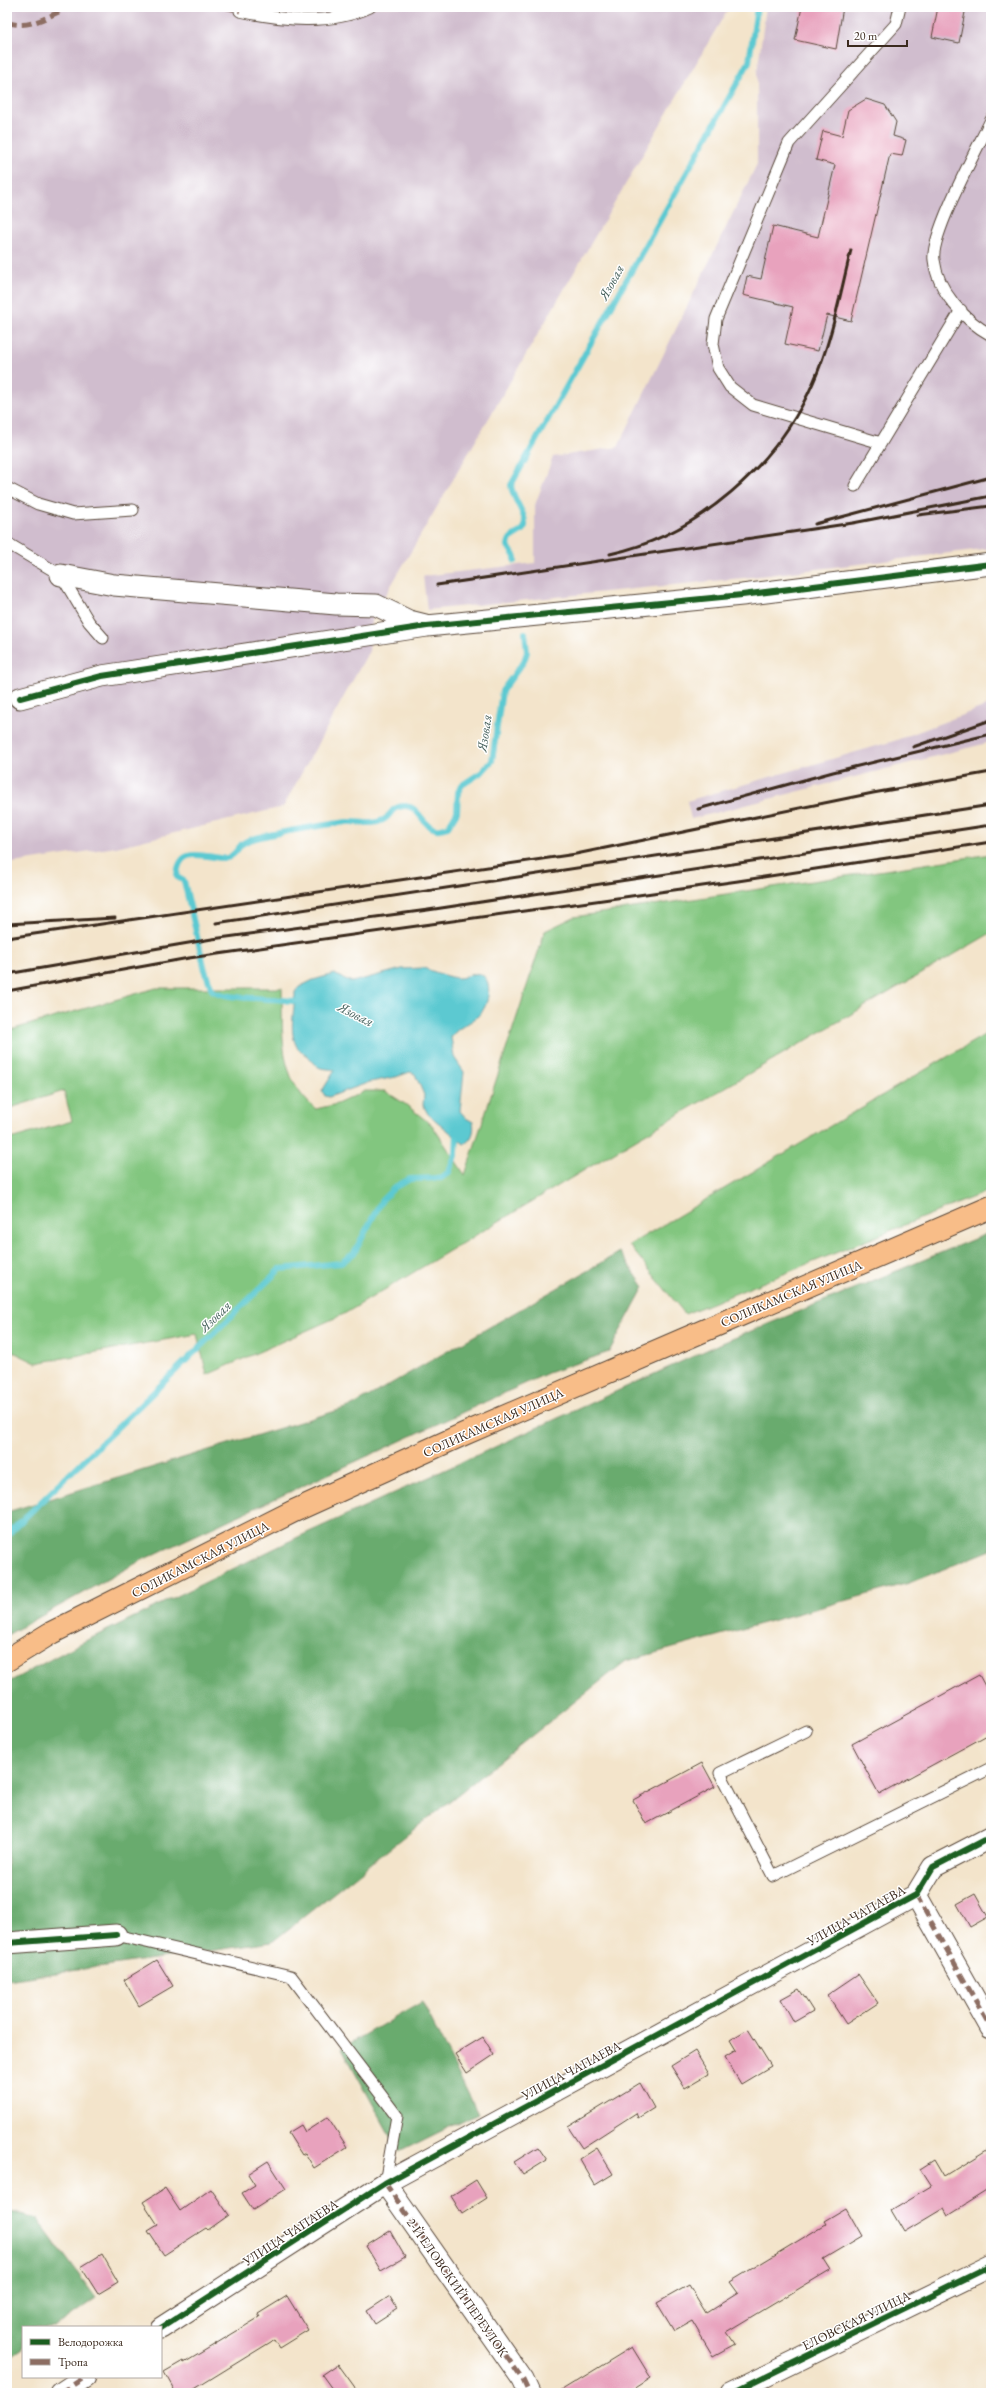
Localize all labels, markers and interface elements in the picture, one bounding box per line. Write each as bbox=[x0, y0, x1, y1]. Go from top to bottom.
scale bar bbox=[848, 22, 907, 48]
text: 20 m bbox=[854, 28, 878, 44]
water label: Язовая bbox=[594, 261, 628, 304]
water label: Язовая bbox=[472, 713, 496, 754]
water label: Язовая bbox=[334, 997, 377, 1031]
street label: СОЛИКАМСКАЯ УЛИЦА bbox=[718, 1256, 865, 1331]
water label: Язовая bbox=[194, 1296, 235, 1336]
street label: СОЛИКАМСКАЯ УЛИЦА bbox=[420, 1383, 567, 1461]
street label: СОЛИКАМСКАЯ УЛИЦА bbox=[129, 1517, 273, 1602]
street label: УЛИЦА ЧАПАЕВА bbox=[803, 1881, 909, 1950]
street label: УЛИЦА ЧАПАЕВА bbox=[518, 2037, 625, 2104]
street label: УЛИЦА ЧАПАЕВА bbox=[239, 2195, 342, 2270]
street label: 2-Й ЕЛОВСКИЙ ПЕРЕУЛОК bbox=[403, 2214, 512, 2360]
street label: ЕЛОВСКАЯ УЛИЦА bbox=[799, 2286, 914, 2354]
legend bbox=[22, 2326, 162, 2378]
text: Велодорожка bbox=[58, 2334, 123, 2350]
text: Тропа bbox=[58, 2354, 88, 2370]

